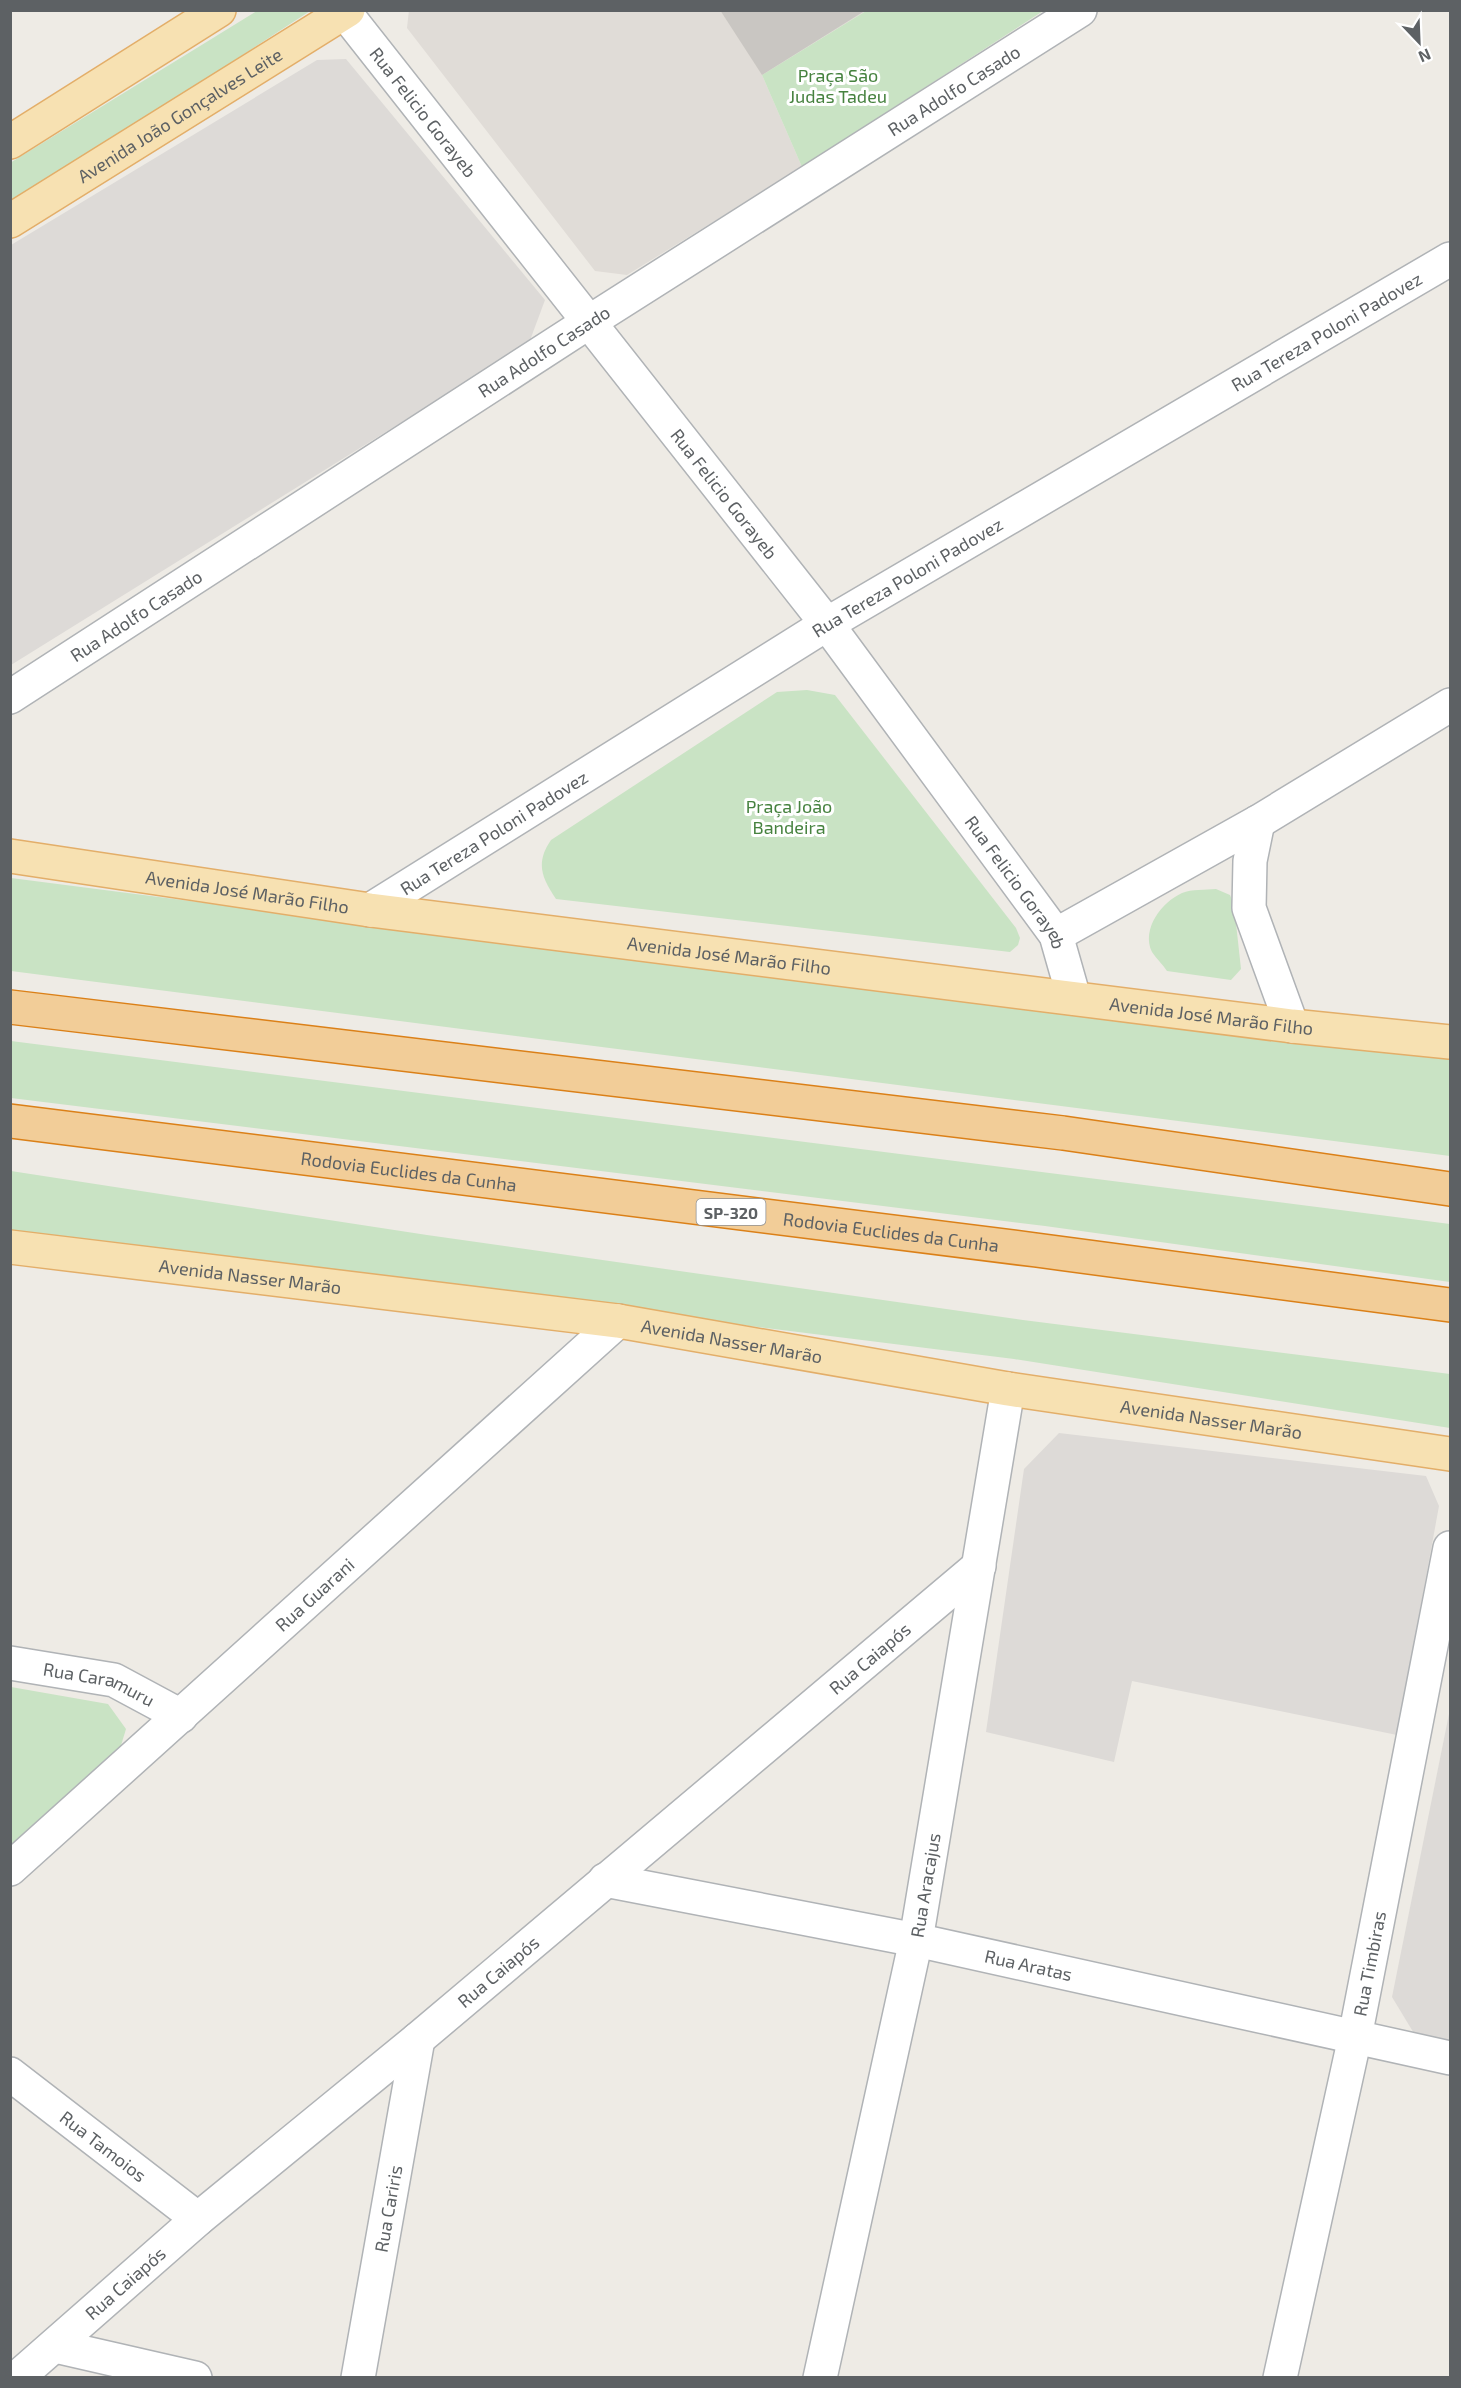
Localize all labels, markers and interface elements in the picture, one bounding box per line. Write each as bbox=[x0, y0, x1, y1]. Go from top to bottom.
north arrow bbox=[1389, 12, 1449, 72]
street label: Rua Adolfo Casado bbox=[883, 40, 1024, 140]
street label: Avenida João Gonçalves Leite bbox=[73, 43, 286, 187]
street label: Rua Felicio Gorayeb bbox=[365, 43, 482, 182]
text: N bbox=[1416, 45, 1434, 67]
park label: Praça São Judas Tadeu bbox=[789, 64, 887, 107]
street label: Rua Tereza Poloni Padovez bbox=[1227, 267, 1426, 396]
street label: Rua Adolfo Casado bbox=[474, 301, 614, 402]
street label: Rua Felicio Gorayeb bbox=[666, 424, 782, 563]
street label: Rua Tereza Poloni Padovez bbox=[808, 513, 1006, 642]
street label: Rua Adolfo Casado bbox=[66, 565, 206, 666]
street label: Rua Tereza Poloni Padovez bbox=[396, 766, 592, 900]
park label: Praça João Bandeira bbox=[746, 795, 832, 838]
street label: Rua Felicio Gorayeb bbox=[961, 811, 1070, 951]
street label: Avenida José Marão Filho bbox=[144, 866, 350, 918]
street label: Avenida José Marão Filho bbox=[626, 931, 832, 979]
street label: Avenida José Marão Filho bbox=[1108, 992, 1314, 1039]
street label: Rodovia Euclides da Cunha bbox=[300, 1147, 518, 1196]
road number: SP-320 bbox=[696, 1199, 766, 1225]
street label: Rodovia Euclides da Cunha bbox=[782, 1207, 1000, 1256]
street label: Avenida Nasser Marão bbox=[158, 1254, 343, 1298]
street label: Avenida Nasser Marão bbox=[639, 1314, 824, 1367]
street label: Avenida Nasser Marão bbox=[1119, 1395, 1304, 1443]
street label: Rua Guarani bbox=[270, 1553, 359, 1636]
street label: Rua Caiapós bbox=[825, 1618, 915, 1699]
street label: Rua Caramuru bbox=[42, 1658, 159, 1711]
street label: Rua Aracajus bbox=[906, 1831, 945, 1939]
street label: Rua Timbiras bbox=[1348, 1909, 1390, 2018]
street label: Rua Caiapós bbox=[453, 1931, 543, 2012]
street label: Rua Aratas bbox=[983, 1945, 1074, 1985]
street label: Rua Tamoios bbox=[56, 2106, 151, 2186]
street label: Rua Cariris bbox=[369, 2163, 406, 2254]
street label: Rua Caiapós bbox=[80, 2242, 170, 2324]

